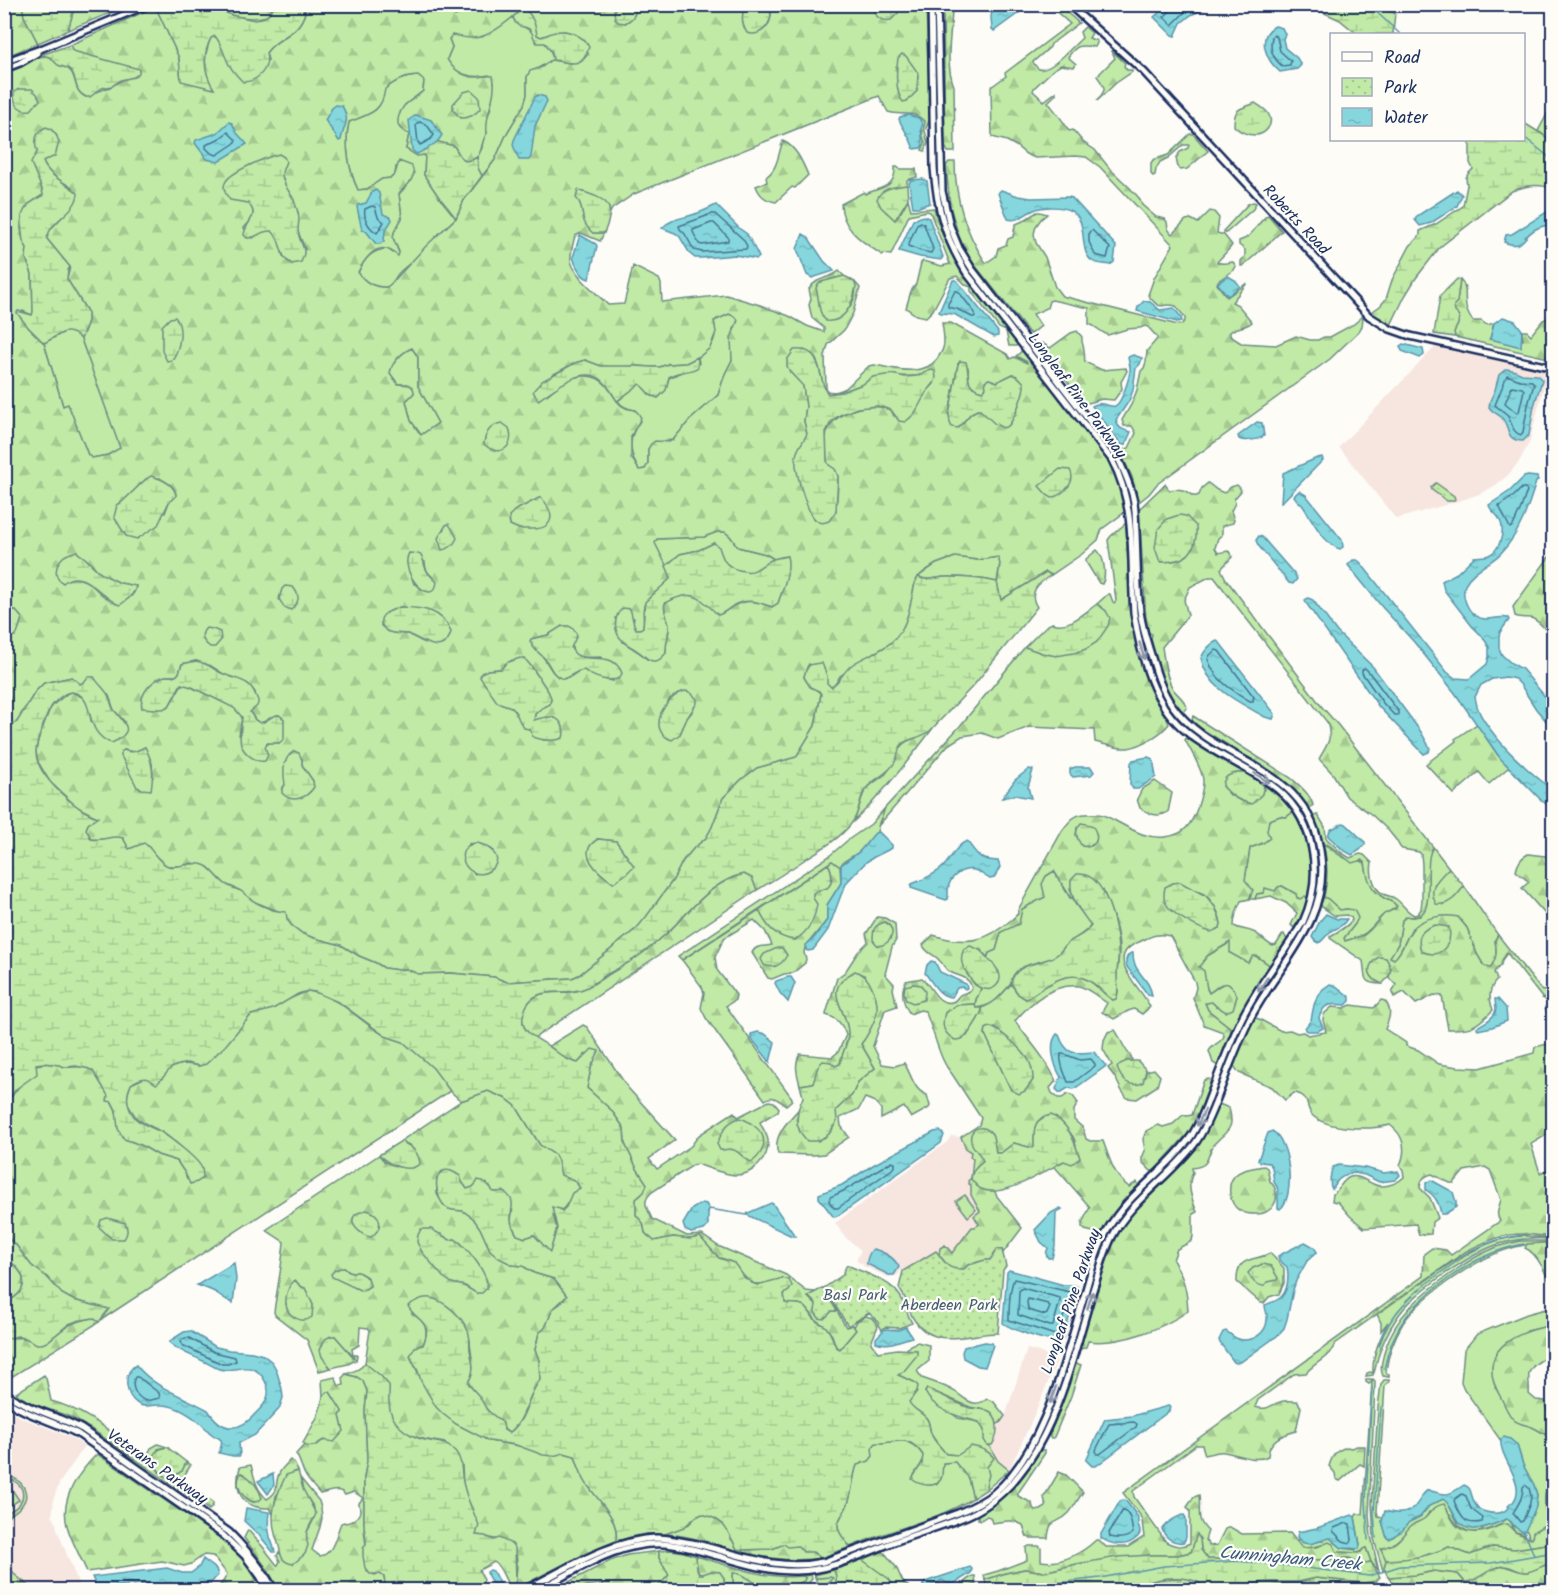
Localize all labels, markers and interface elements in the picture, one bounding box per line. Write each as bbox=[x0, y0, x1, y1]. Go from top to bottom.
legend bbox=[1330, 33, 1525, 141]
text: Road bbox=[1384, 44, 1421, 73]
text: Park bbox=[1384, 74, 1417, 103]
text: Water bbox=[1384, 104, 1429, 133]
street label: Roberts Road bbox=[1256, 179, 1336, 262]
street label: Longleaf Pine Parkway bbox=[1021, 327, 1133, 465]
one-way arrow bbox=[1137, 641, 1149, 660]
one-way arrow bbox=[1253, 773, 1270, 785]
one-way arrow bbox=[1256, 975, 1268, 992]
one-way arrow bbox=[1194, 1108, 1206, 1126]
street label: Longleaf Pine Parkway bbox=[1035, 1225, 1108, 1378]
park label: Basl Park bbox=[823, 1283, 887, 1308]
one-way arrow bbox=[1086, 1291, 1097, 1310]
park label: Aberdeen Park bbox=[901, 1293, 998, 1318]
one-way arrow bbox=[1046, 1385, 1057, 1404]
street label: Veterans Parkway bbox=[101, 1423, 213, 1512]
water label: Cunningham Creek bbox=[1218, 1539, 1364, 1580]

